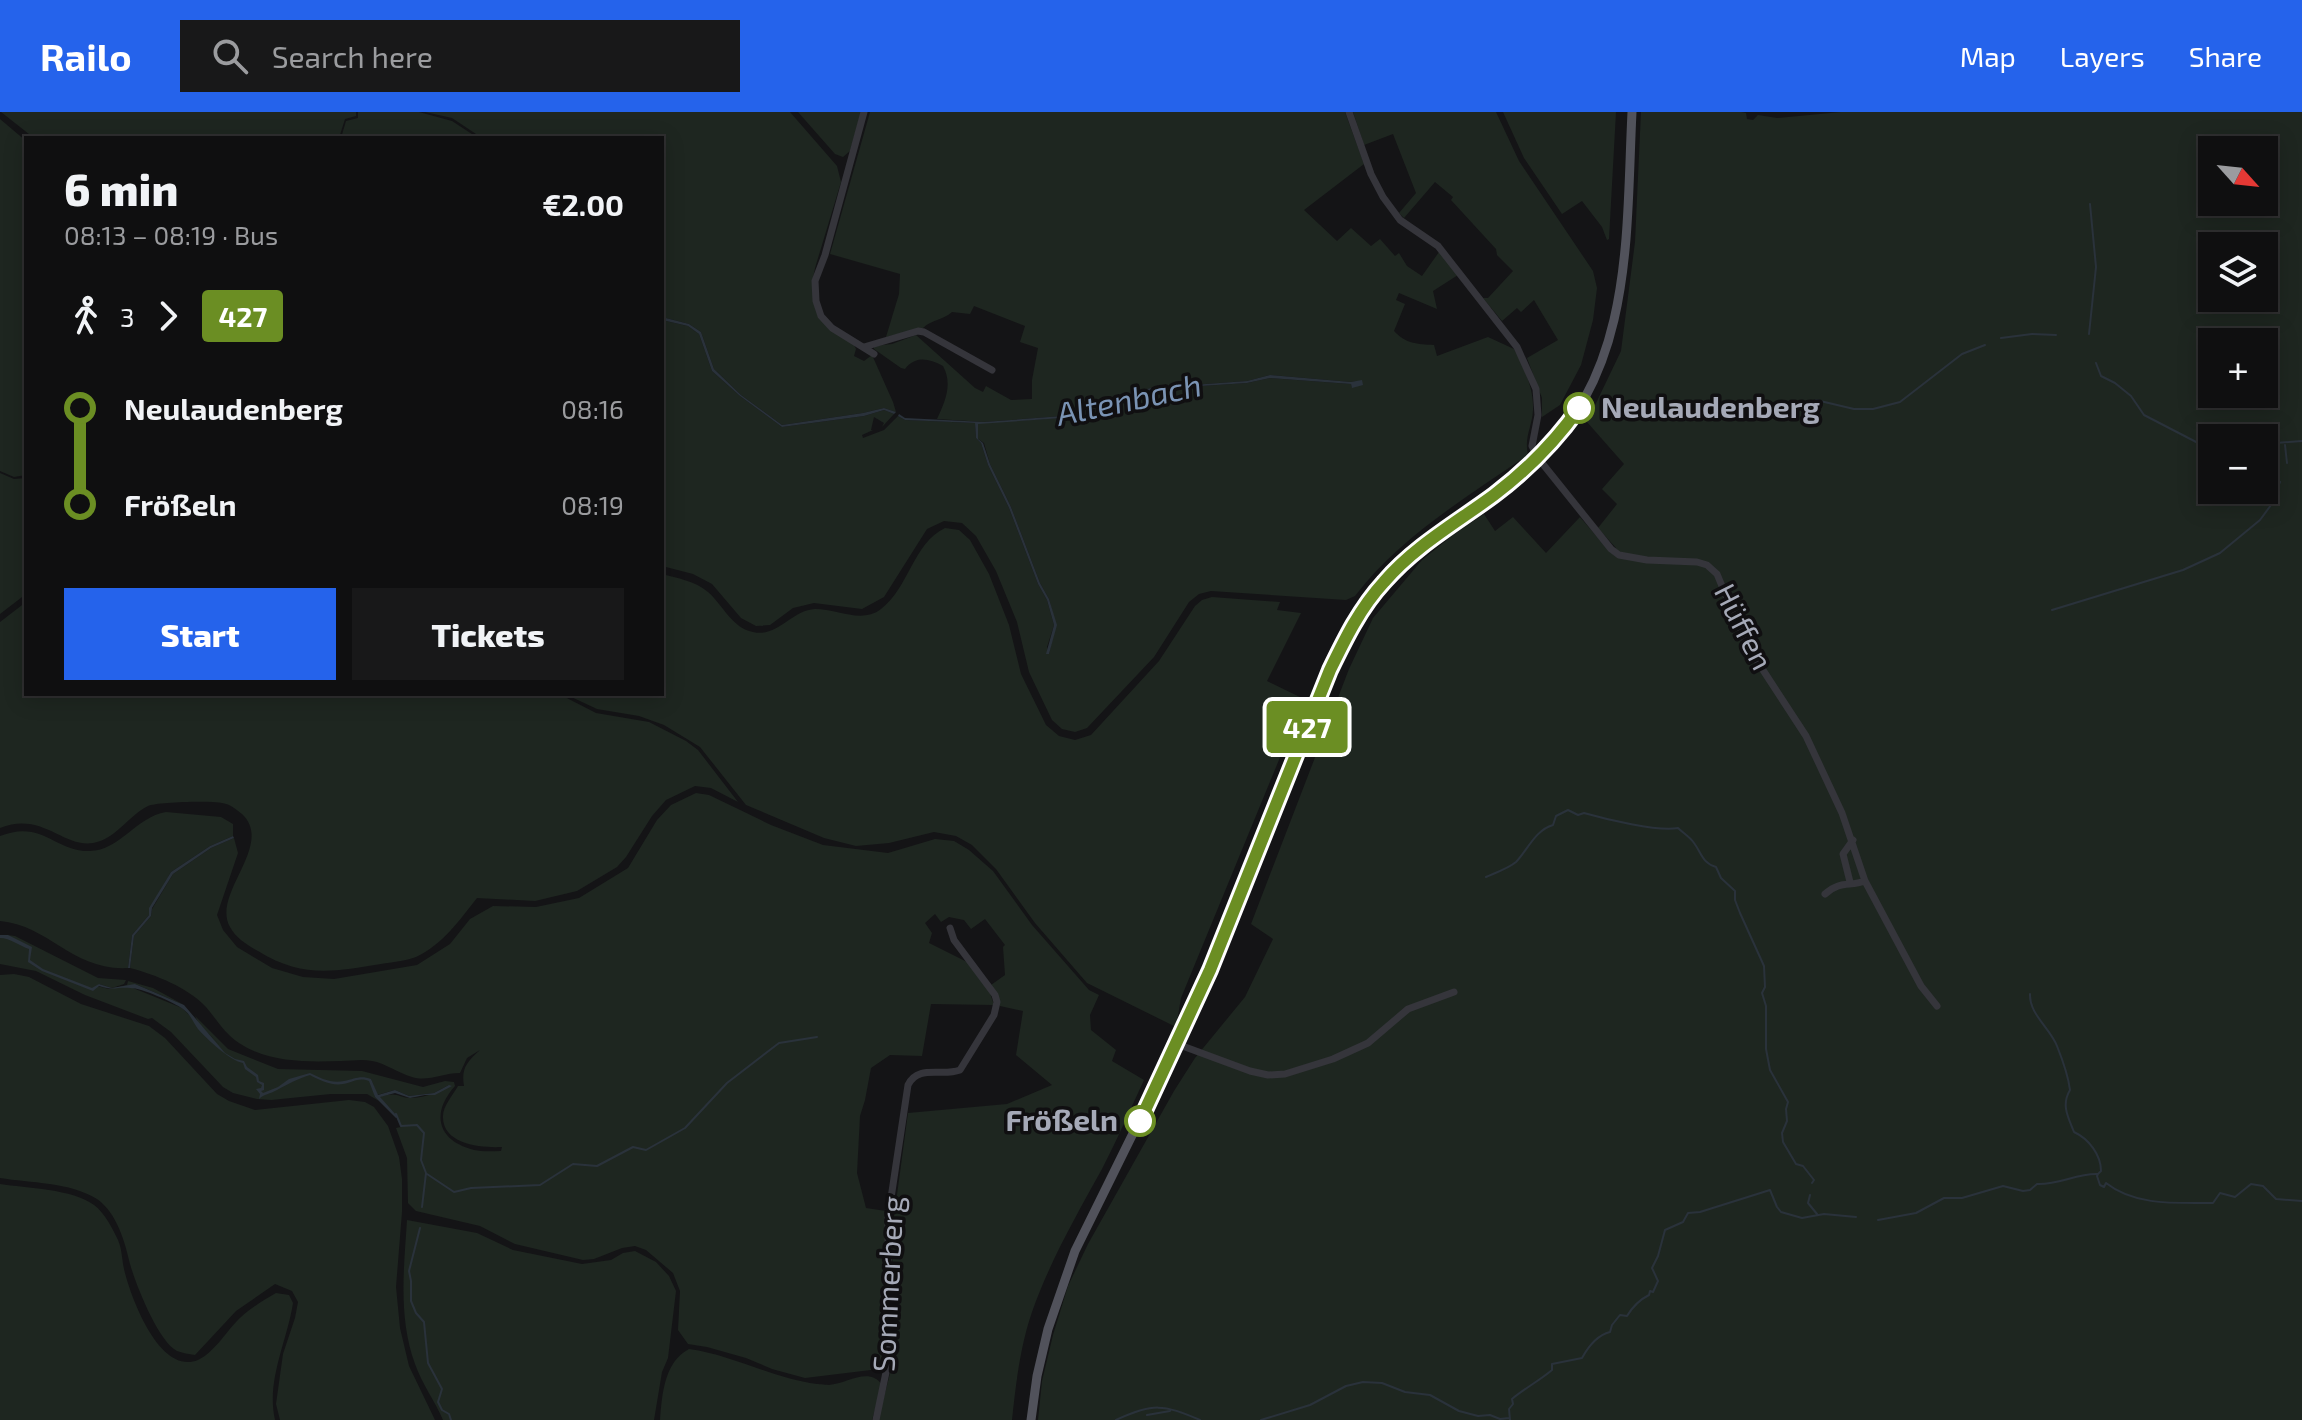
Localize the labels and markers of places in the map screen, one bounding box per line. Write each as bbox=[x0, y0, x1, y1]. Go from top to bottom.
place label: Neulaudenberg bbox=[1601, 388, 1820, 424]
marker: Neulaudenberg bbox=[1564, 393, 1594, 423]
place label: Frößeln bbox=[1006, 1101, 1118, 1137]
marker: Frößeln bbox=[1125, 1106, 1155, 1136]

